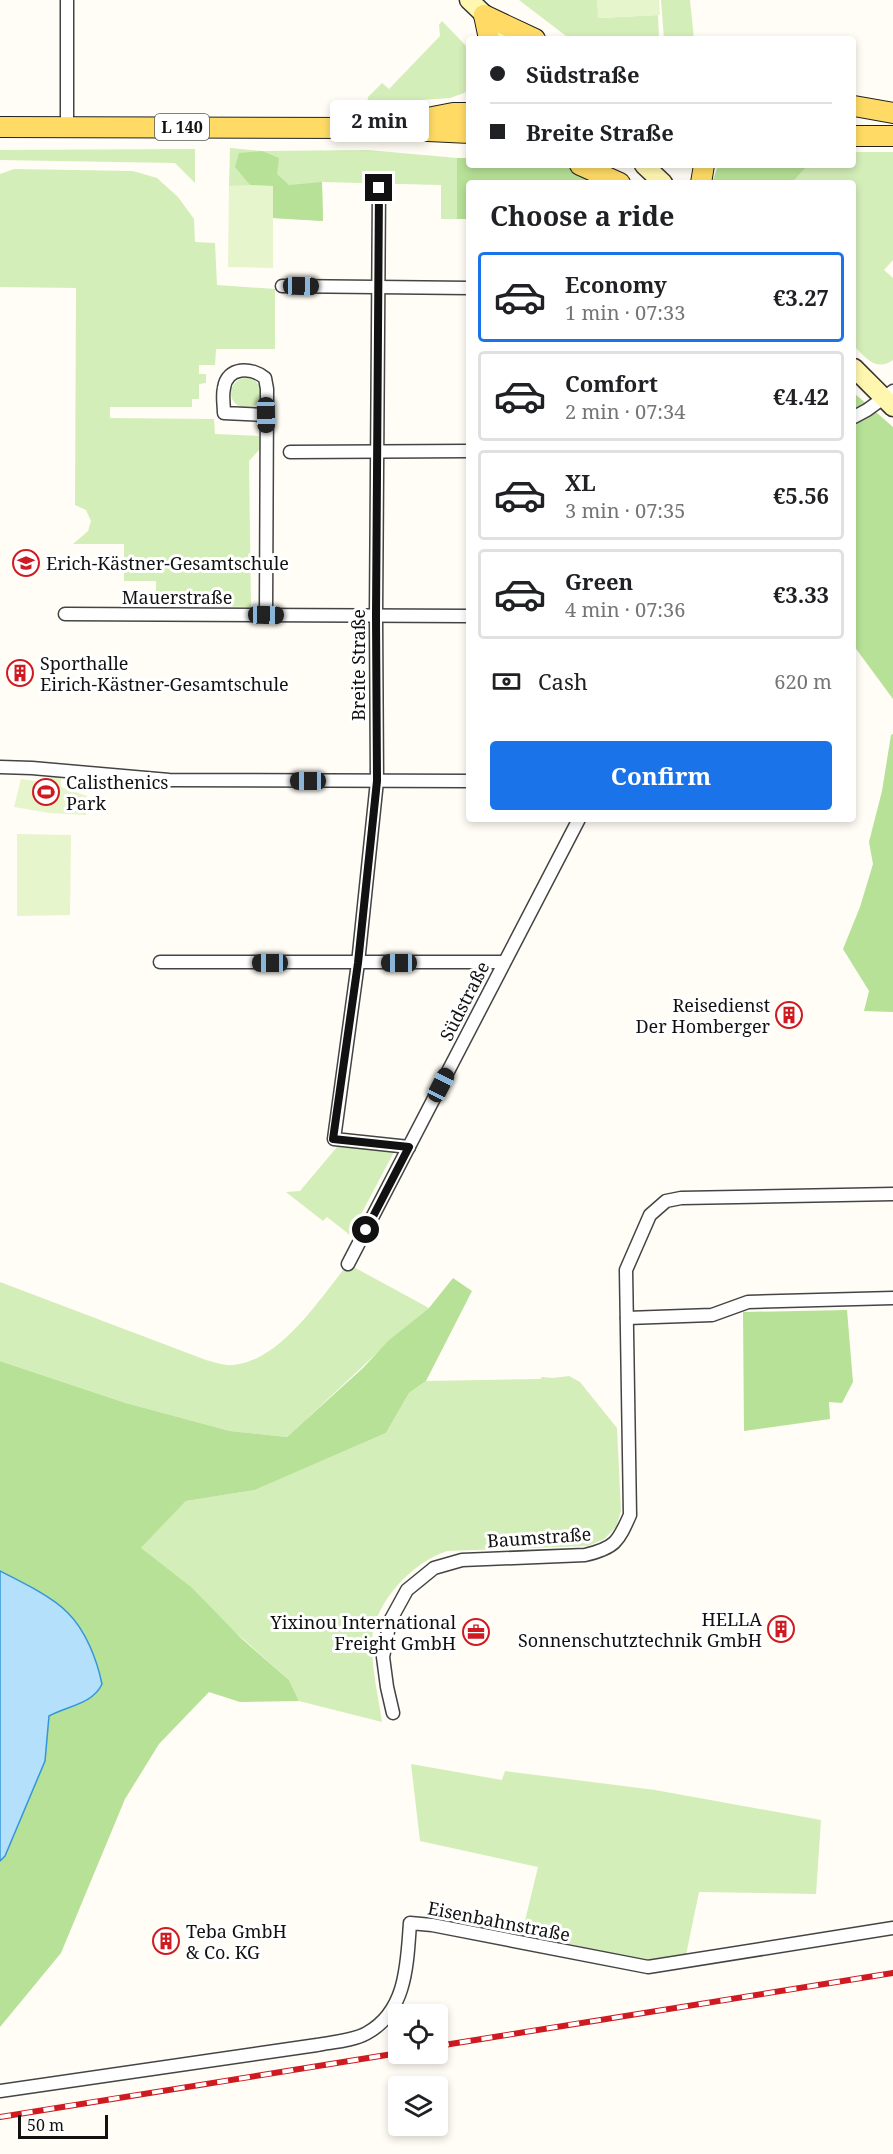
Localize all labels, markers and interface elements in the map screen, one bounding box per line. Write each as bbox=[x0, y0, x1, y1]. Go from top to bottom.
text: Südstraße bbox=[526, 59, 640, 89]
callout: 2 min bbox=[330, 101, 428, 143]
text: 2 min bbox=[351, 107, 408, 134]
road number: L 140 bbox=[155, 114, 209, 140]
text: Breite Straße bbox=[526, 117, 674, 147]
route end bbox=[365, 174, 392, 201]
text: Choose a ride bbox=[490, 197, 675, 234]
text: Economy bbox=[565, 269, 667, 299]
icon: car bbox=[493, 270, 547, 324]
car bbox=[283, 277, 319, 295]
text: €3.27 bbox=[773, 282, 829, 312]
text: 1 min · 07:33 bbox=[565, 299, 685, 326]
text: Comfort bbox=[565, 368, 658, 398]
icon: car bbox=[493, 369, 547, 423]
text: €4.42 bbox=[773, 381, 829, 411]
car bbox=[257, 397, 275, 433]
text: 2 min · 07:34 bbox=[565, 398, 685, 425]
text: XL bbox=[565, 467, 596, 497]
icon: car bbox=[493, 468, 547, 522]
text: €5.56 bbox=[773, 480, 829, 510]
text: 3 min · 07:35 bbox=[565, 497, 685, 524]
school or university icon: Erich-Kästner-Gesamtschule bbox=[11, 548, 41, 578]
place label: Erich-Kästner-Gesamtschule bbox=[46, 551, 289, 575]
text: Green bbox=[565, 566, 633, 596]
icon: car bbox=[493, 567, 547, 621]
text: €3.33 bbox=[773, 579, 829, 609]
street label: Mauerstraße bbox=[122, 585, 232, 609]
text: 4 min · 07:36 bbox=[565, 596, 685, 623]
car bbox=[248, 606, 284, 624]
street label: Breite Straße bbox=[346, 609, 370, 721]
place label: Sporthalle Eirich-Kästner-Gesamtschule bbox=[40, 651, 289, 696]
building icon: Sporthalle Eirich-Kästner-Gesamtschule bbox=[5, 658, 35, 688]
icon: cash bbox=[490, 665, 523, 698]
text: Cash bbox=[538, 666, 588, 696]
text: 620 m bbox=[774, 668, 832, 695]
button: Confirm bbox=[490, 741, 832, 810]
place label: Calisthenics Park bbox=[66, 770, 168, 815]
car bbox=[290, 772, 326, 790]
sports icon: Calisthenics Park bbox=[31, 777, 61, 807]
car bbox=[252, 954, 288, 972]
car bbox=[381, 954, 417, 972]
street label: Südstraße bbox=[434, 957, 494, 1045]
place label: Reisedienst Der Homberger bbox=[636, 993, 771, 1038]
building icon: Reisedienst Der Homberger bbox=[774, 1000, 804, 1030]
car bbox=[425, 1065, 457, 1105]
route start bbox=[352, 1216, 379, 1243]
street label: Baumstraße bbox=[486, 1521, 592, 1553]
place label: HELLA Sonnenschutztechnik GmbH bbox=[518, 1607, 762, 1652]
place label: Yixinou International Freight GmbH bbox=[270, 1610, 456, 1655]
building icon: HELLA Sonnenschutztechnik GmbH bbox=[766, 1614, 796, 1644]
office icon: Yixinou International Freight GmbH bbox=[461, 1617, 491, 1647]
street label: Eisenbahnstraße bbox=[426, 1895, 572, 1947]
place label: Teba GmbH & Co. KG bbox=[186, 1919, 287, 1964]
building icon: Teba GmbH & Co. KG bbox=[151, 1926, 181, 1956]
map controls bbox=[388, 2004, 448, 2136]
button: locate bbox=[388, 2004, 448, 2064]
button: layers bbox=[388, 2076, 448, 2136]
scale bar bbox=[18, 2112, 108, 2140]
text: 50 m bbox=[27, 2114, 64, 2136]

